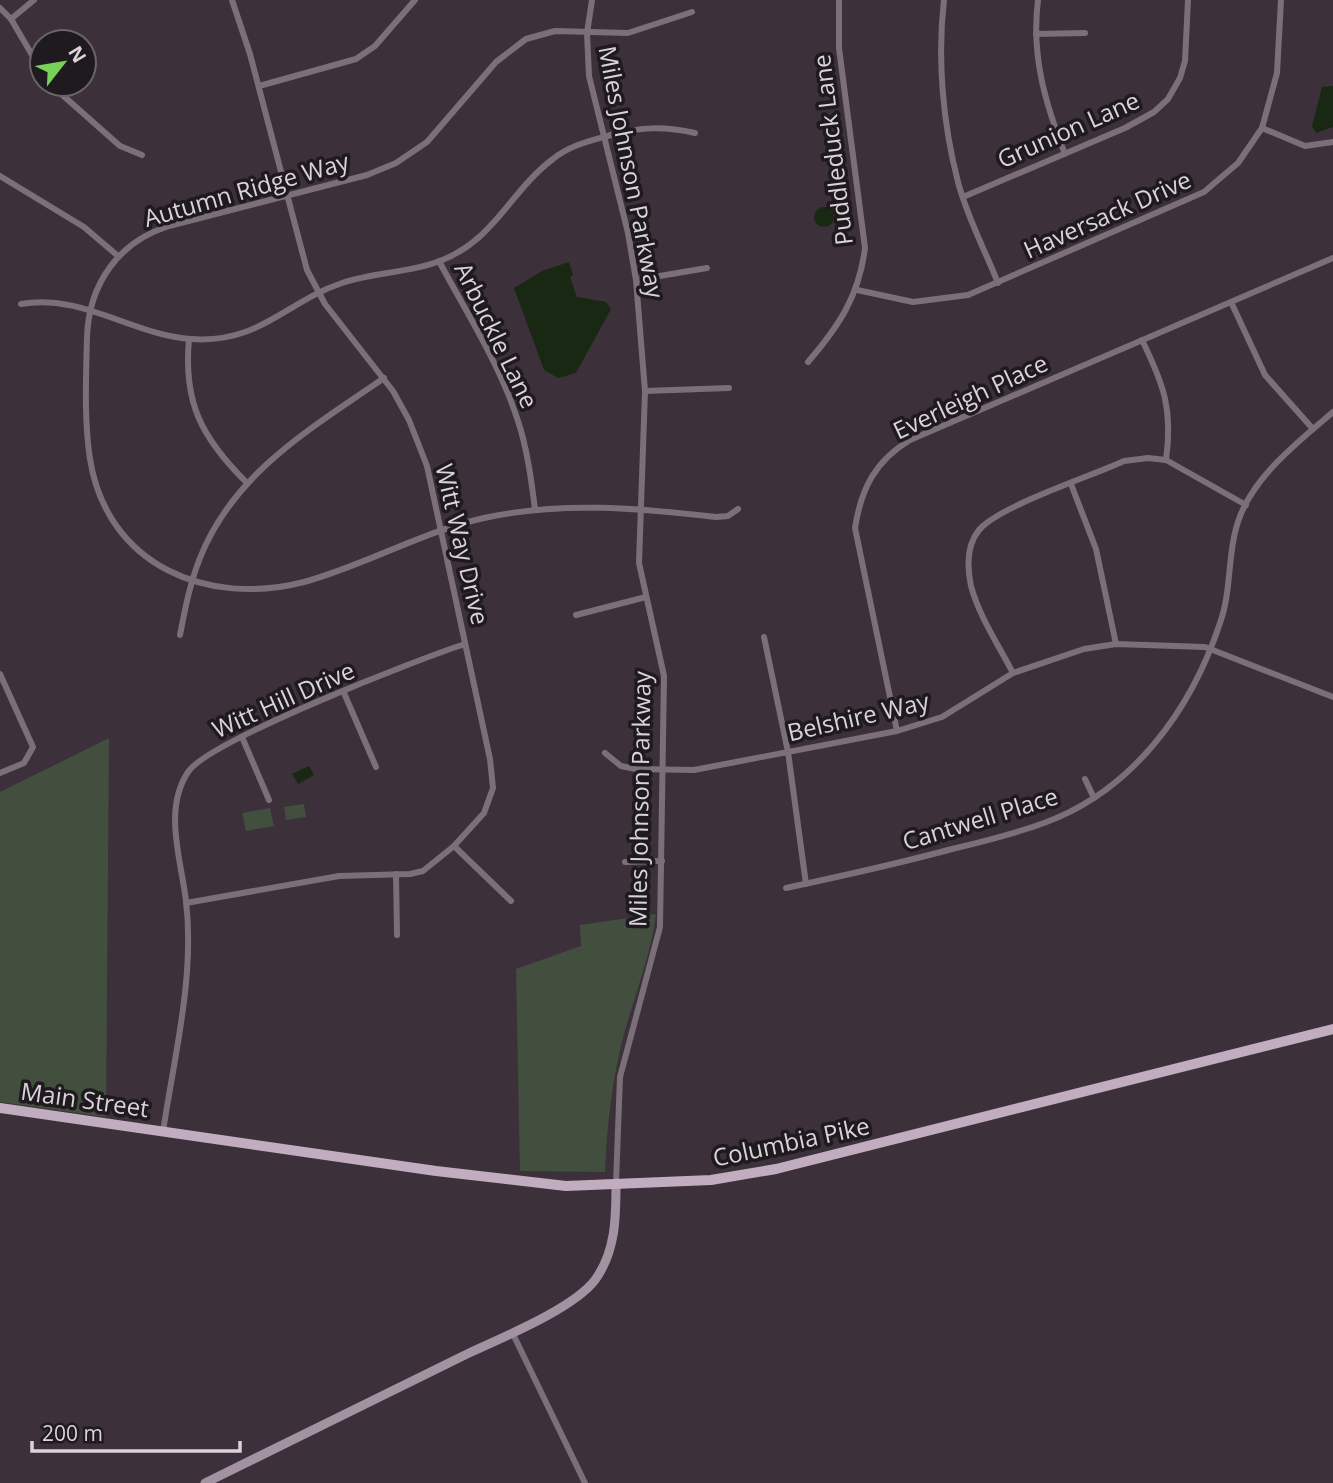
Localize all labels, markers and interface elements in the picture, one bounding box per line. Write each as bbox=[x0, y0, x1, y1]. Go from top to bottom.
north arrow bbox=[28, 28, 98, 98]
text: N bbox=[62, 41, 93, 68]
street label: Miles Johnson Parkway bbox=[591, 43, 673, 302]
street label: Puddleduck Lane bbox=[804, 53, 860, 247]
street label: Grunion Lane bbox=[992, 83, 1144, 175]
street label: Autumn Ridge Way bbox=[139, 144, 353, 234]
street label: Haversack Drive bbox=[1018, 162, 1196, 266]
street label: Arbuckle Lane bbox=[447, 257, 547, 413]
street label: Everleigh Place bbox=[887, 346, 1053, 446]
street label: Witt Way Drive bbox=[428, 460, 498, 628]
street label: Witt Hill Drive bbox=[207, 653, 359, 745]
street label: Miles Johnson Parkway bbox=[620, 670, 658, 927]
street label: Belshire Way bbox=[784, 683, 933, 748]
street label: Cantwell Place bbox=[898, 779, 1062, 857]
street label: Main Street bbox=[19, 1074, 151, 1124]
street label: Columbia Pike bbox=[710, 1108, 872, 1174]
scale bar bbox=[32, 1410, 240, 1454]
text: 200 m bbox=[42, 1419, 103, 1447]

